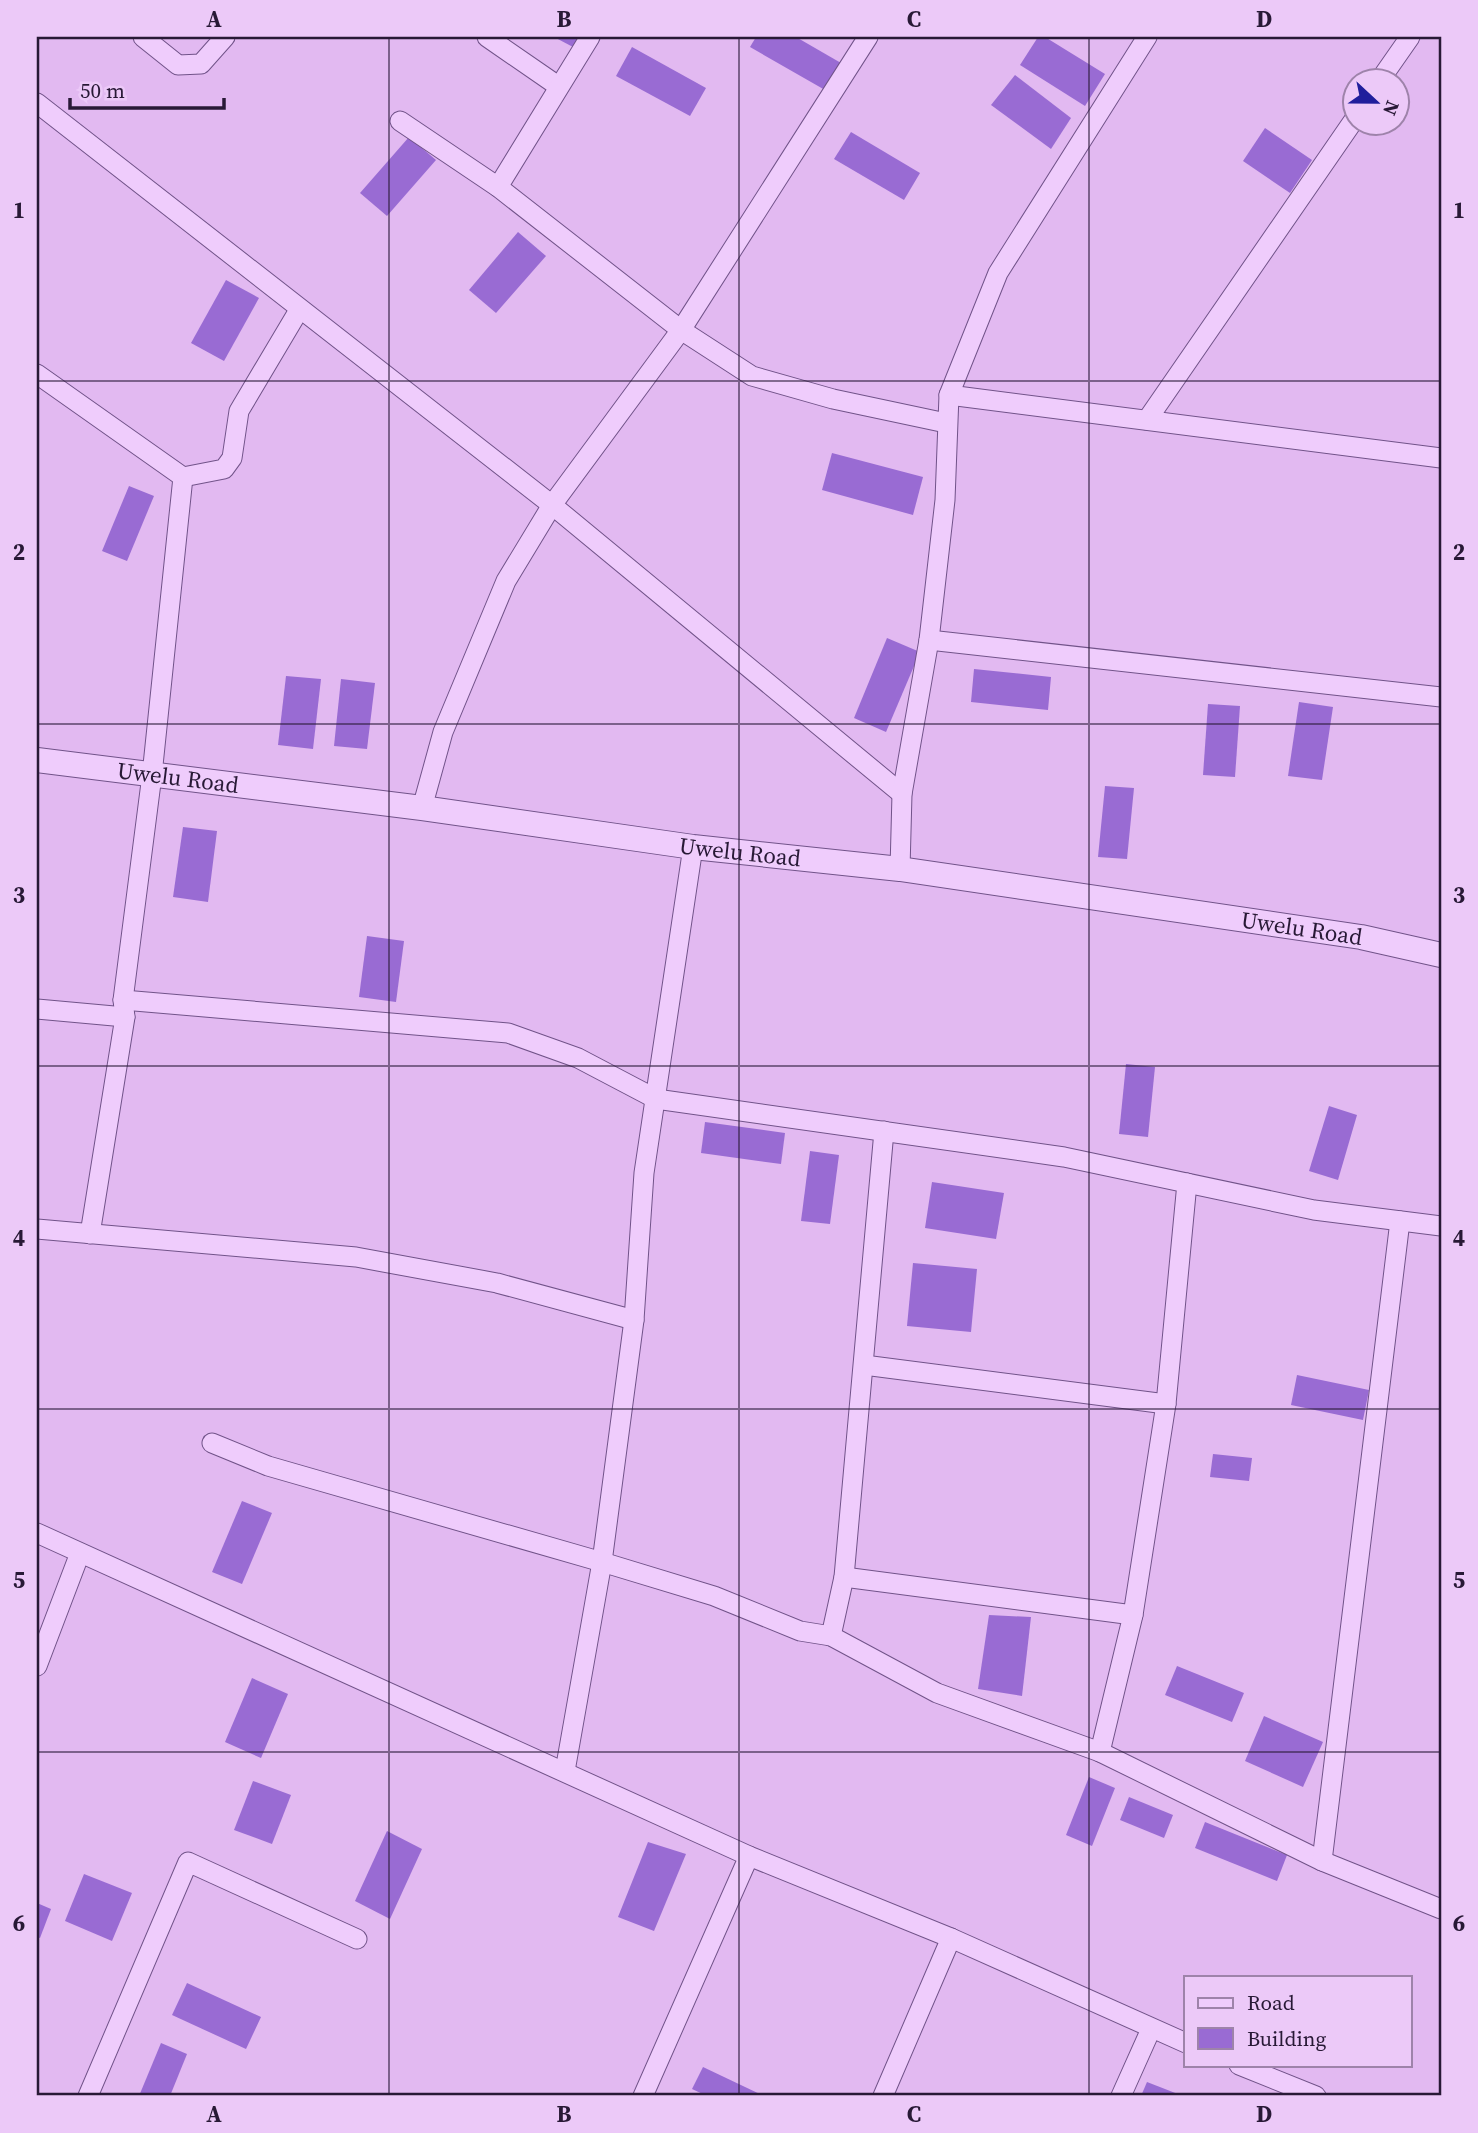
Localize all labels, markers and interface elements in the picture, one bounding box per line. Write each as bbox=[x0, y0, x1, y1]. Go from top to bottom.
text: A bbox=[206, 3, 222, 35]
text: B bbox=[557, 3, 572, 35]
text: C bbox=[907, 3, 921, 35]
text: D bbox=[1256, 3, 1272, 35]
scale bar bbox=[70, 66, 224, 110]
north arrow bbox=[1342, 66, 1412, 136]
text: 50 m bbox=[80, 76, 125, 105]
text: N bbox=[1377, 97, 1406, 120]
text: 1 bbox=[13, 194, 25, 226]
text: 1 bbox=[1453, 194, 1465, 226]
text: 2 bbox=[13, 536, 25, 568]
text: 2 bbox=[1453, 536, 1465, 568]
street label: Uwelu Road bbox=[115, 754, 241, 801]
street label: Uwelu Road bbox=[677, 829, 803, 874]
text: 3 bbox=[13, 879, 25, 911]
text: 3 bbox=[1453, 879, 1465, 911]
street label: Uwelu Road bbox=[1239, 903, 1365, 953]
text: 4 bbox=[13, 1222, 25, 1254]
text: 4 bbox=[1453, 1222, 1465, 1254]
text: 5 bbox=[13, 1564, 25, 1596]
text: 5 bbox=[1453, 1564, 1465, 1596]
text: 6 bbox=[13, 1907, 25, 1939]
text: 6 bbox=[1453, 1907, 1465, 1939]
legend bbox=[1184, 1976, 1412, 2066]
text: Road bbox=[1247, 1988, 1295, 2017]
text: Building bbox=[1247, 2024, 1326, 2053]
text: A bbox=[206, 2098, 222, 2130]
text: B bbox=[557, 2098, 572, 2130]
text: C bbox=[907, 2098, 921, 2130]
text: D bbox=[1256, 2098, 1272, 2130]

